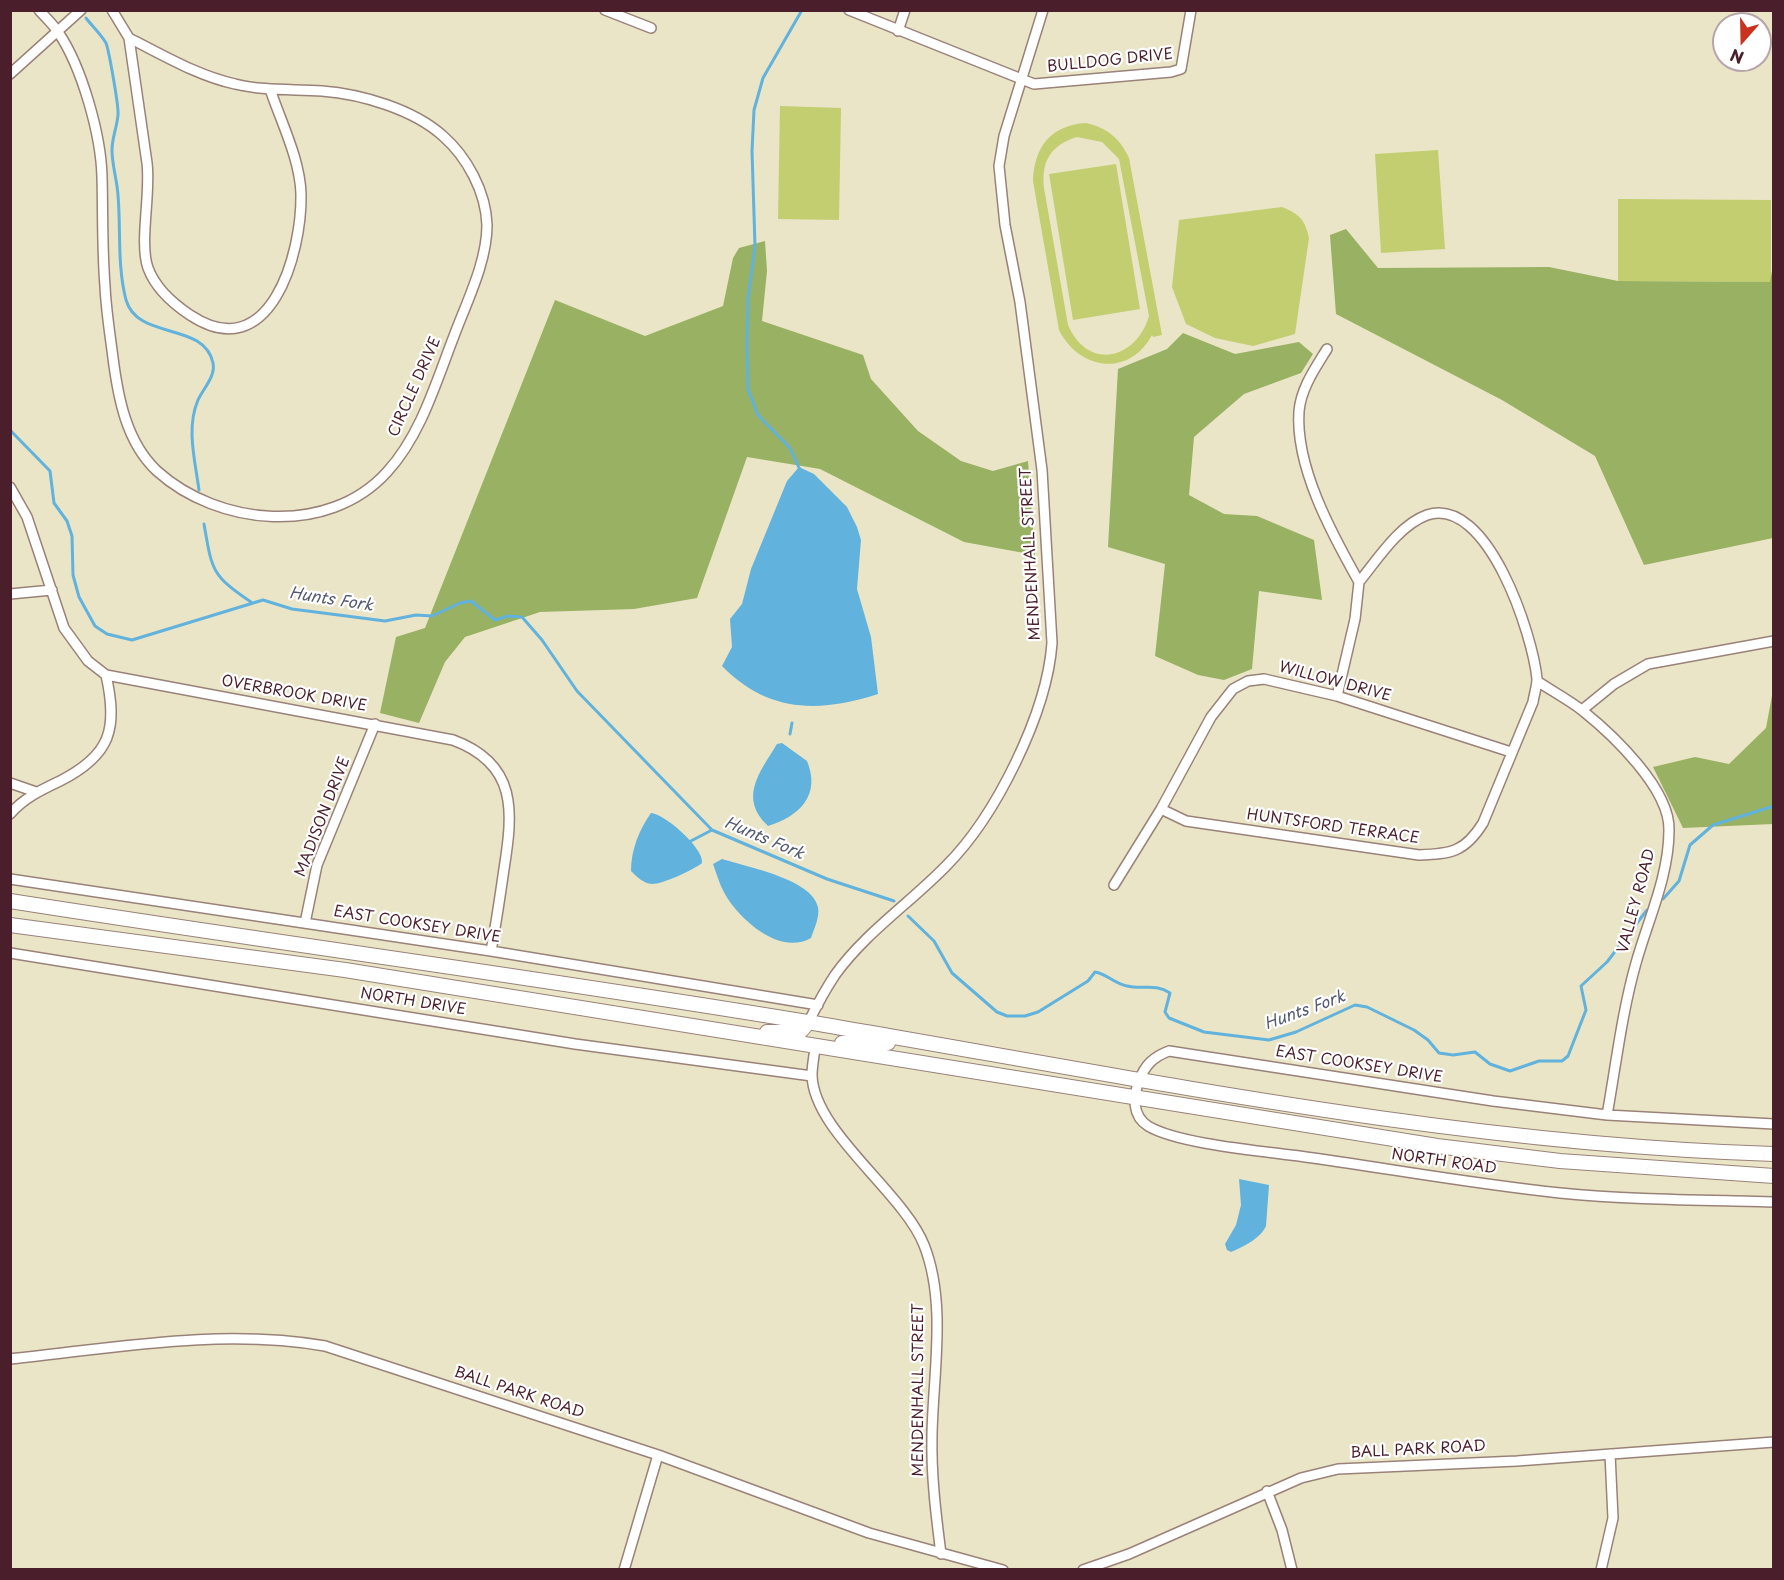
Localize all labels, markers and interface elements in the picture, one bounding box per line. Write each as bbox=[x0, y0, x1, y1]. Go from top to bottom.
north arrow bbox=[1712, 12, 1772, 72]
text: N bbox=[1726, 44, 1747, 70]
street label: BULLDOG DRIVE bbox=[1046, 45, 1174, 77]
street label: CIRCLE DRIVE bbox=[385, 334, 445, 440]
street label: MENDENHALL STREET bbox=[1017, 467, 1045, 641]
water label: Hunts Fork bbox=[288, 584, 374, 616]
street label: WILLOW DRIVE bbox=[1277, 658, 1393, 706]
street label: OVERBROOK DRIVE bbox=[220, 672, 368, 716]
street label: MADISON DRIVE bbox=[292, 754, 354, 880]
street label: HUNTSFORD TERRACE bbox=[1246, 806, 1420, 848]
water label: Hunts Fork bbox=[721, 814, 807, 864]
street label: VALLEY ROAD bbox=[1614, 847, 1660, 955]
street label: EAST COOKSEY DRIVE bbox=[332, 903, 502, 947]
street label: NORTH DRIVE bbox=[359, 985, 467, 1019]
water label: Hunts Fork bbox=[1262, 988, 1348, 1034]
street label: EAST COOKSEY DRIVE bbox=[1274, 1043, 1444, 1087]
street label: NORTH ROAD bbox=[1390, 1146, 1498, 1178]
street label: MENDENHALL STREET bbox=[910, 1303, 928, 1477]
street label: BALL PARK ROAD bbox=[452, 1363, 586, 1423]
street label: BALL PARK ROAD bbox=[1350, 1437, 1486, 1463]

